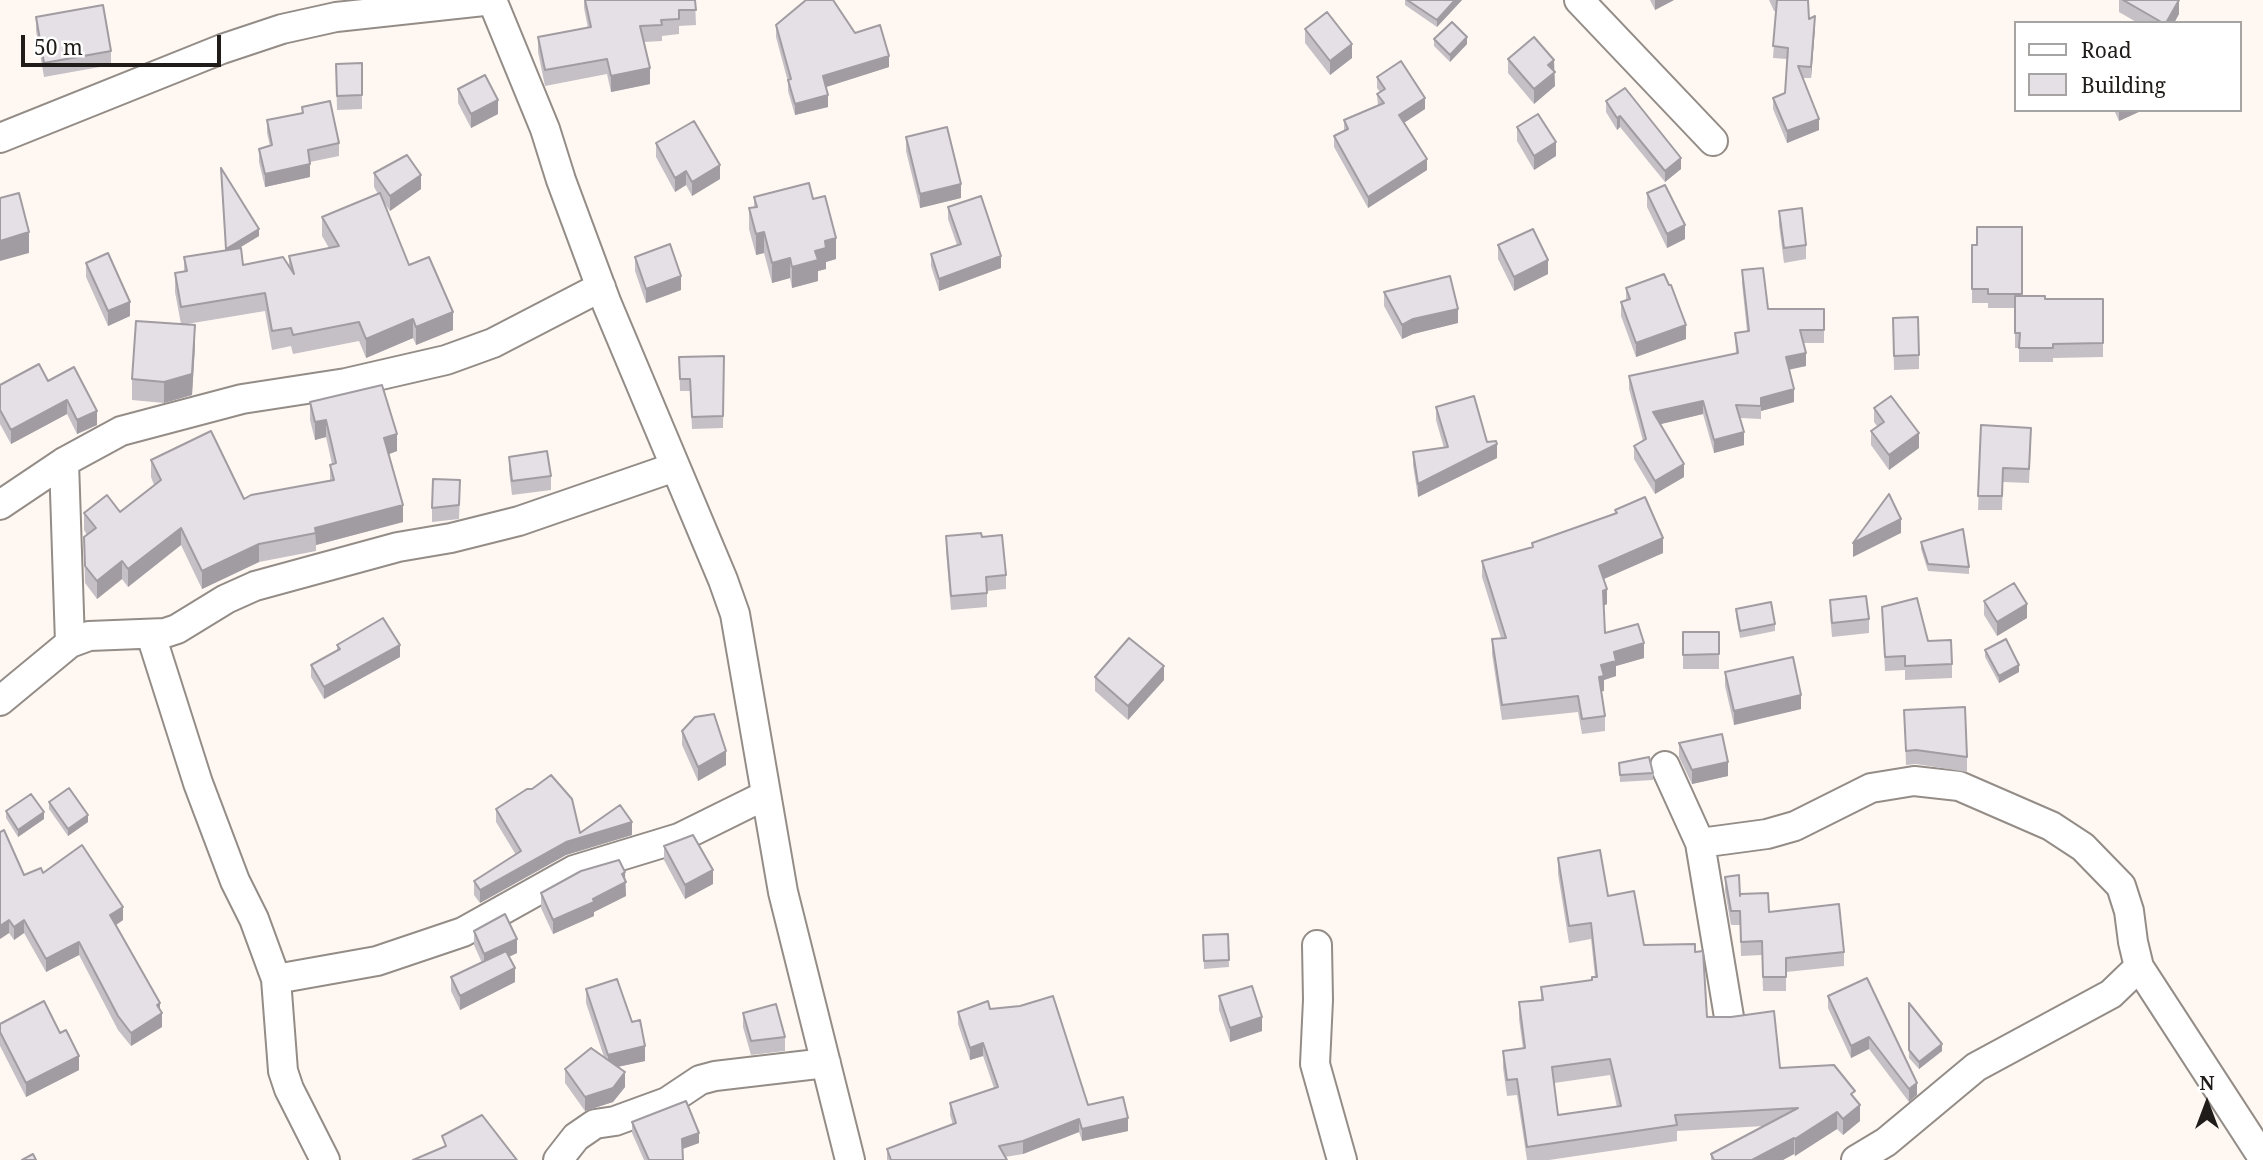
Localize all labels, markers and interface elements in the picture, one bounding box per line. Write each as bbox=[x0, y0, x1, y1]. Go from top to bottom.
scale bar bbox=[24, 21, 224, 65]
legend bbox=[2014, 21, 2242, 112]
text: 50 m bbox=[34, 33, 83, 61]
text: Road bbox=[2081, 36, 2132, 64]
text: Building bbox=[2081, 71, 2166, 99]
north arrow bbox=[2172, 1069, 2242, 1139]
text: N bbox=[2200, 1070, 2214, 1096]

